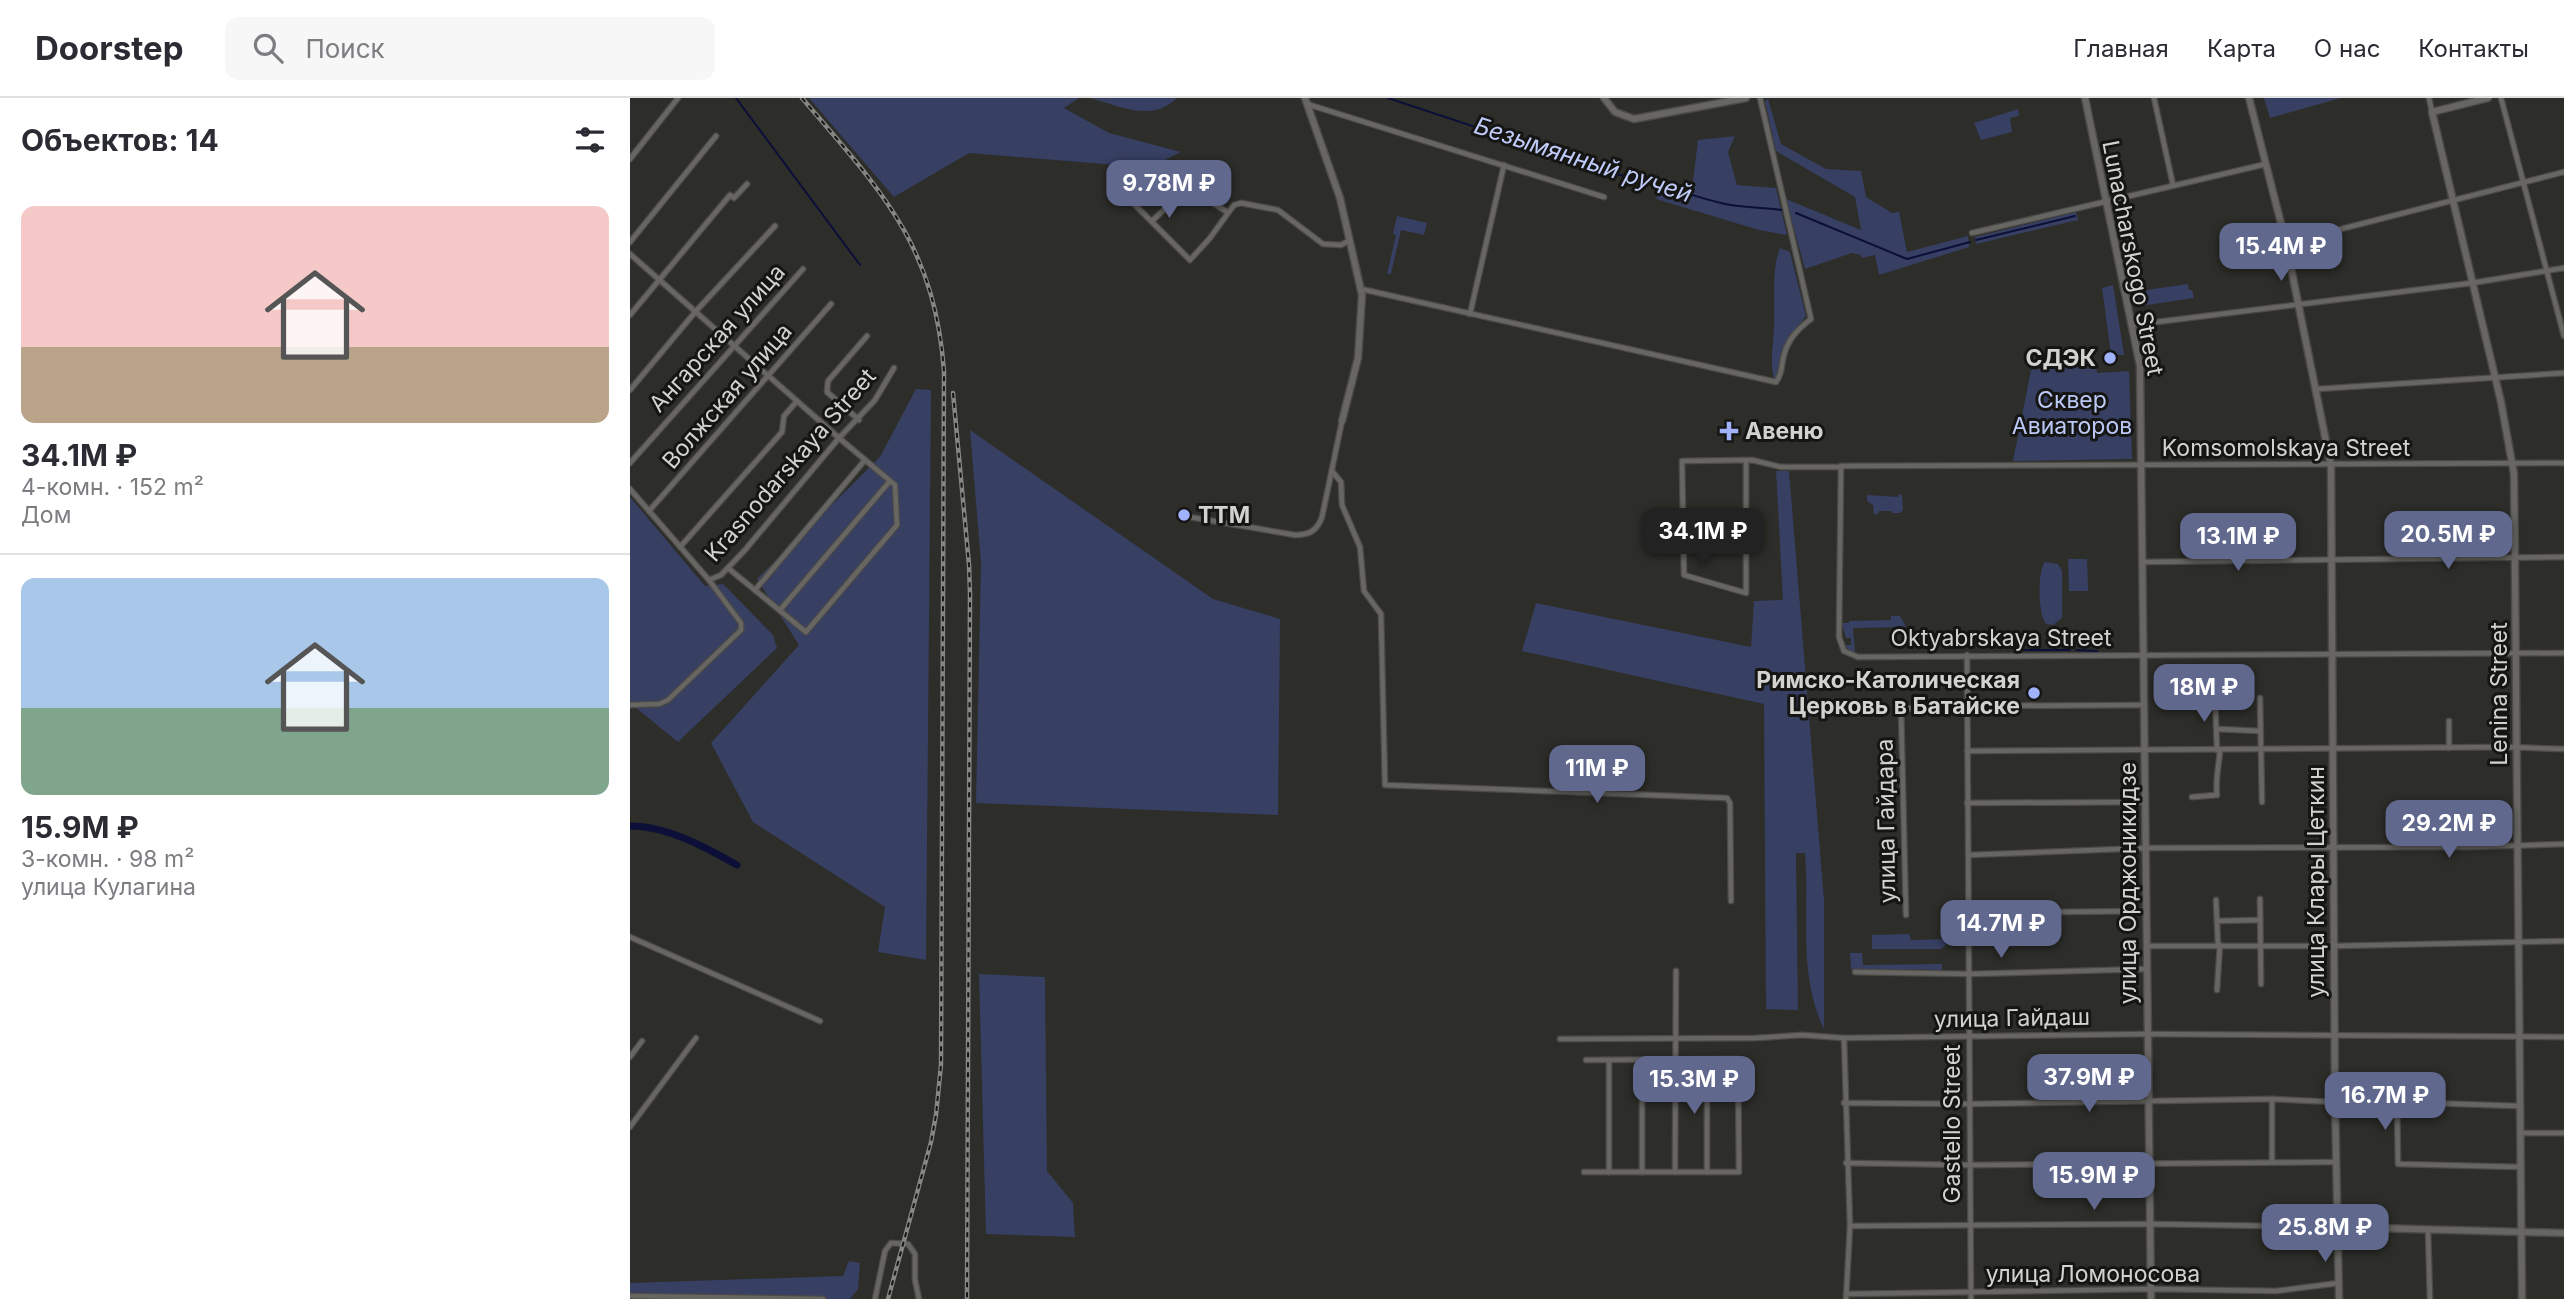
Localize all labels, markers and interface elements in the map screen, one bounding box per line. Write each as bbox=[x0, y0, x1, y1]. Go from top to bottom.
search box bbox=[225, 17, 715, 80]
text: Doorstep bbox=[35, 28, 183, 68]
icon: search bbox=[249, 29, 287, 67]
text: Поиск bbox=[305, 33, 385, 64]
text: Главная bbox=[2073, 34, 2169, 63]
text: Карта bbox=[2207, 34, 2276, 63]
text: О нас bbox=[2314, 34, 2380, 63]
text: Контакты bbox=[2418, 34, 2529, 63]
water label: Безымянный ручей bbox=[1471, 111, 1696, 208]
icon: filters bbox=[571, 121, 609, 159]
text: Объектов: 14 bbox=[21, 122, 219, 158]
street label: Lunacharskogo Street bbox=[2096, 138, 2170, 378]
pin: 9.78M ₽ bbox=[1104, 160, 1234, 220]
text: 9.78M ₽ bbox=[1122, 169, 1216, 197]
pin: 15.4M ₽ bbox=[2216, 223, 2346, 283]
text: 15.4M ₽ bbox=[2235, 232, 2327, 260]
icon: home bbox=[252, 252, 378, 378]
street label: Ангарская улица bbox=[643, 258, 791, 418]
street label: Волжская улица bbox=[656, 318, 798, 474]
place label: СДЭК bbox=[2025, 344, 2096, 372]
marker: СДЭК bbox=[2102, 350, 2118, 366]
street label: Krasnodarskaya Street bbox=[699, 362, 882, 567]
park label: Сквер Авиаторов bbox=[2012, 386, 2132, 440]
place label: Авеню bbox=[1745, 417, 1823, 445]
marker: Авеню bbox=[1719, 421, 1739, 441]
street label: Komsomolskaya Street bbox=[2162, 434, 2411, 462]
text: 34.1M ₽ bbox=[21, 437, 137, 473]
text: 4-комн. · 152 m² bbox=[21, 473, 204, 501]
text: Дом bbox=[21, 501, 71, 529]
place label: ТТМ bbox=[1198, 501, 1250, 529]
marker: ТТМ bbox=[1176, 507, 1192, 523]
pin: 34.1M ₽ bbox=[1638, 508, 1768, 568]
pin: 20.5M ₽ bbox=[2383, 512, 2513, 571]
pin: 13.1M ₽ bbox=[2173, 514, 2303, 573]
text: 34.1M ₽ bbox=[1658, 517, 1748, 545]
text: 20.5M ₽ bbox=[2400, 520, 2496, 548]
text: 13.1M ₽ bbox=[2196, 522, 2280, 550]
street label: Lenina Street bbox=[2485, 622, 2513, 766]
icon: home bbox=[252, 624, 378, 750]
street label: Oktyabrskaya Street bbox=[1890, 624, 2112, 652]
pin: 18M ₽ bbox=[2155, 664, 2253, 724]
place label: Римско-Католическая Церковь в Батайске bbox=[1756, 666, 2020, 720]
text: 18M ₽ bbox=[2170, 673, 2238, 701]
marker: Римско-Католическая Церковь в Батайске bbox=[2026, 685, 2042, 701]
street label: улица Гайдара bbox=[1871, 738, 1901, 904]
pin: 11M ₽ bbox=[1548, 746, 1646, 805]
text: 11M ₽ bbox=[1565, 754, 1629, 782]
street label: улица Орджоникидзе bbox=[2114, 762, 2142, 1004]
street label: улица Клары Цеткин bbox=[2302, 766, 2330, 998]
pin: 29.2M ₽ bbox=[2384, 800, 2514, 860]
text: 15.9M ₽ bbox=[21, 809, 139, 845]
text: 29.2M ₽ bbox=[2402, 809, 2496, 837]
text: 3-комн. · 98 m² bbox=[21, 845, 194, 873]
text: улица Кулагина bbox=[21, 873, 196, 901]
pin: 14.7M ₽ bbox=[1936, 900, 2066, 960]
text: 14.7M ₽ bbox=[1956, 909, 2046, 937]
street label: улица Гайдаш bbox=[1934, 1003, 2090, 1033]
street label: Gastello Street bbox=[1938, 1044, 1966, 1204]
pin: 37.9M ₽ bbox=[2024, 1054, 2154, 1114]
pin: 15.3M ₽ bbox=[1629, 1056, 1759, 1116]
text: 37.9M ₽ bbox=[2043, 1063, 2135, 1091]
text: 15.3M ₽ bbox=[1649, 1065, 1739, 1093]
pin: 16.7M ₽ bbox=[2320, 1072, 2450, 1132]
text: 16.7M ₽ bbox=[2341, 1081, 2429, 1109]
pin: 15.9M ₽ bbox=[2029, 1152, 2159, 1212]
text: 15.9M ₽ bbox=[2049, 1161, 2139, 1189]
pin: 25.8M ₽ bbox=[2260, 1204, 2390, 1264]
text: 25.8M ₽ bbox=[2278, 1213, 2372, 1241]
street label: улица Ломоносова bbox=[1986, 1260, 2200, 1288]

